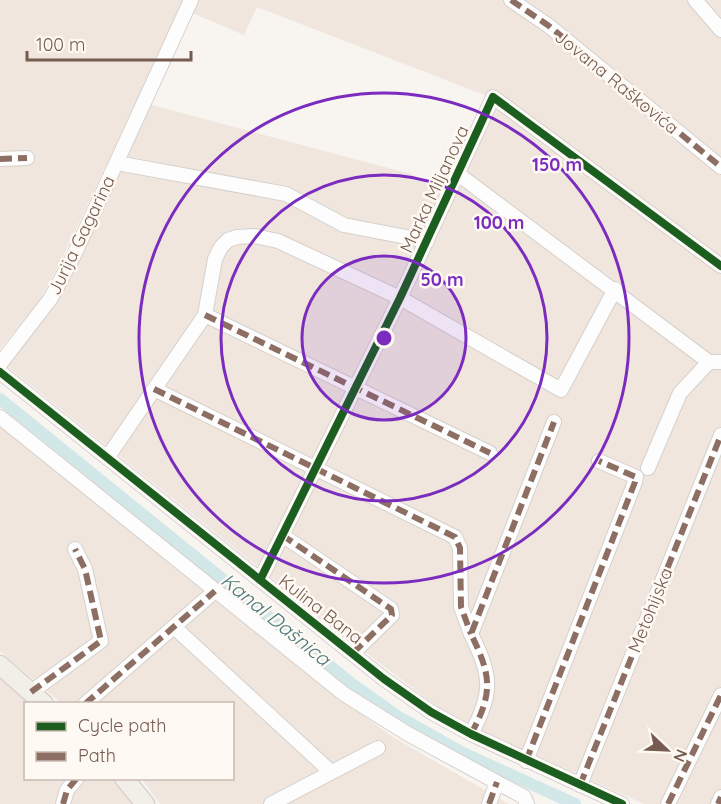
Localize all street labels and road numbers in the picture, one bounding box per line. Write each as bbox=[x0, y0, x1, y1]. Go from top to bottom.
street label: Jovana Raškovića bbox=[550, 25, 684, 139]
street label: Marka Miljanova bbox=[394, 122, 474, 256]
street label: Jurija Gagarina bbox=[42, 172, 120, 298]
street label: Metohijska bbox=[623, 564, 677, 656]
street label: Kulina Bana bbox=[274, 569, 368, 649]

